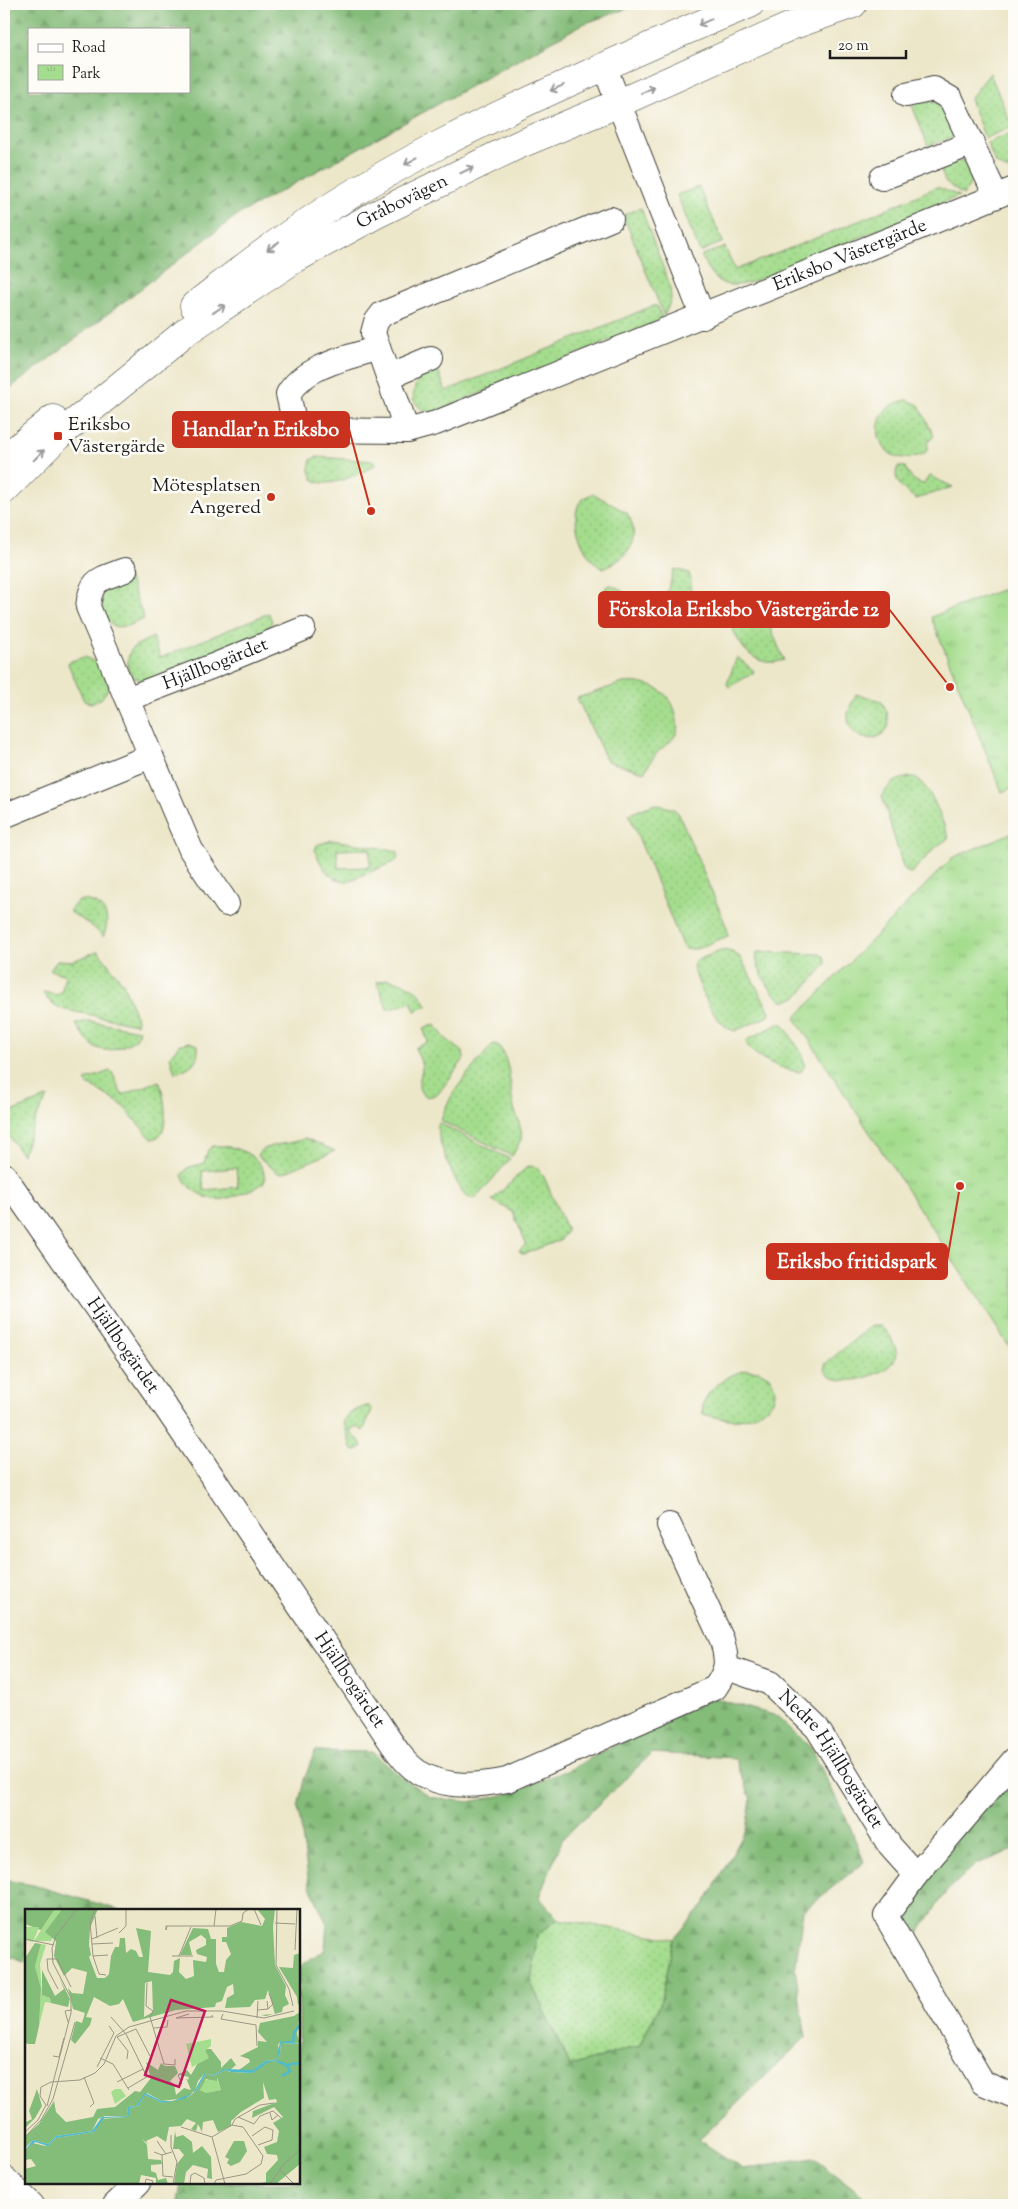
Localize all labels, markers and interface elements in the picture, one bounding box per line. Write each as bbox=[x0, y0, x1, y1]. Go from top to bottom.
one-way arrow bbox=[698, 18, 713, 28]
legend bbox=[28, 28, 190, 92]
scale bar bbox=[830, 28, 907, 60]
text: 20 m bbox=[838, 36, 869, 57]
text: Road bbox=[72, 38, 106, 59]
text: Park bbox=[72, 64, 101, 85]
one-way arrow bbox=[549, 83, 564, 93]
one-way arrow bbox=[640, 85, 655, 95]
one-way arrow bbox=[405, 156, 419, 166]
one-way arrow bbox=[459, 165, 474, 174]
street label: Gråbovägen bbox=[351, 168, 453, 236]
street label: Eriksbo Västergärde bbox=[769, 212, 931, 299]
one-way arrow bbox=[267, 241, 281, 251]
one-way arrow bbox=[212, 304, 226, 315]
place label: Eriksbo Västergärde bbox=[68, 412, 165, 461]
callout: Handlar'n Eriksbo bbox=[173, 412, 349, 447]
text: Handlar'n Eriksbo bbox=[183, 417, 339, 446]
marker: Eriksbo Västergärde bbox=[52, 430, 64, 442]
one-way arrow bbox=[32, 450, 44, 462]
place label: Mötesplatsen Angered bbox=[152, 473, 261, 522]
marker: Mötesplatsen Angered bbox=[265, 491, 277, 503]
callout: Förskola Eriksbo Västergärde 12 bbox=[599, 592, 889, 627]
text: Förskola Eriksbo Västergärde 12 bbox=[609, 597, 880, 626]
street label: Hjällbogärdet bbox=[159, 631, 273, 698]
callout: Eriksbo fritidspark bbox=[767, 1244, 947, 1279]
text: Eriksbo fritidspark bbox=[777, 1249, 937, 1278]
street label: Hjällbogärdet bbox=[80, 1292, 166, 1400]
street label: Hjällbogärdet bbox=[307, 1626, 392, 1734]
street label: Nedre Hjällbogärdet bbox=[772, 1684, 890, 1834]
inset map bbox=[25, 1909, 300, 2184]

